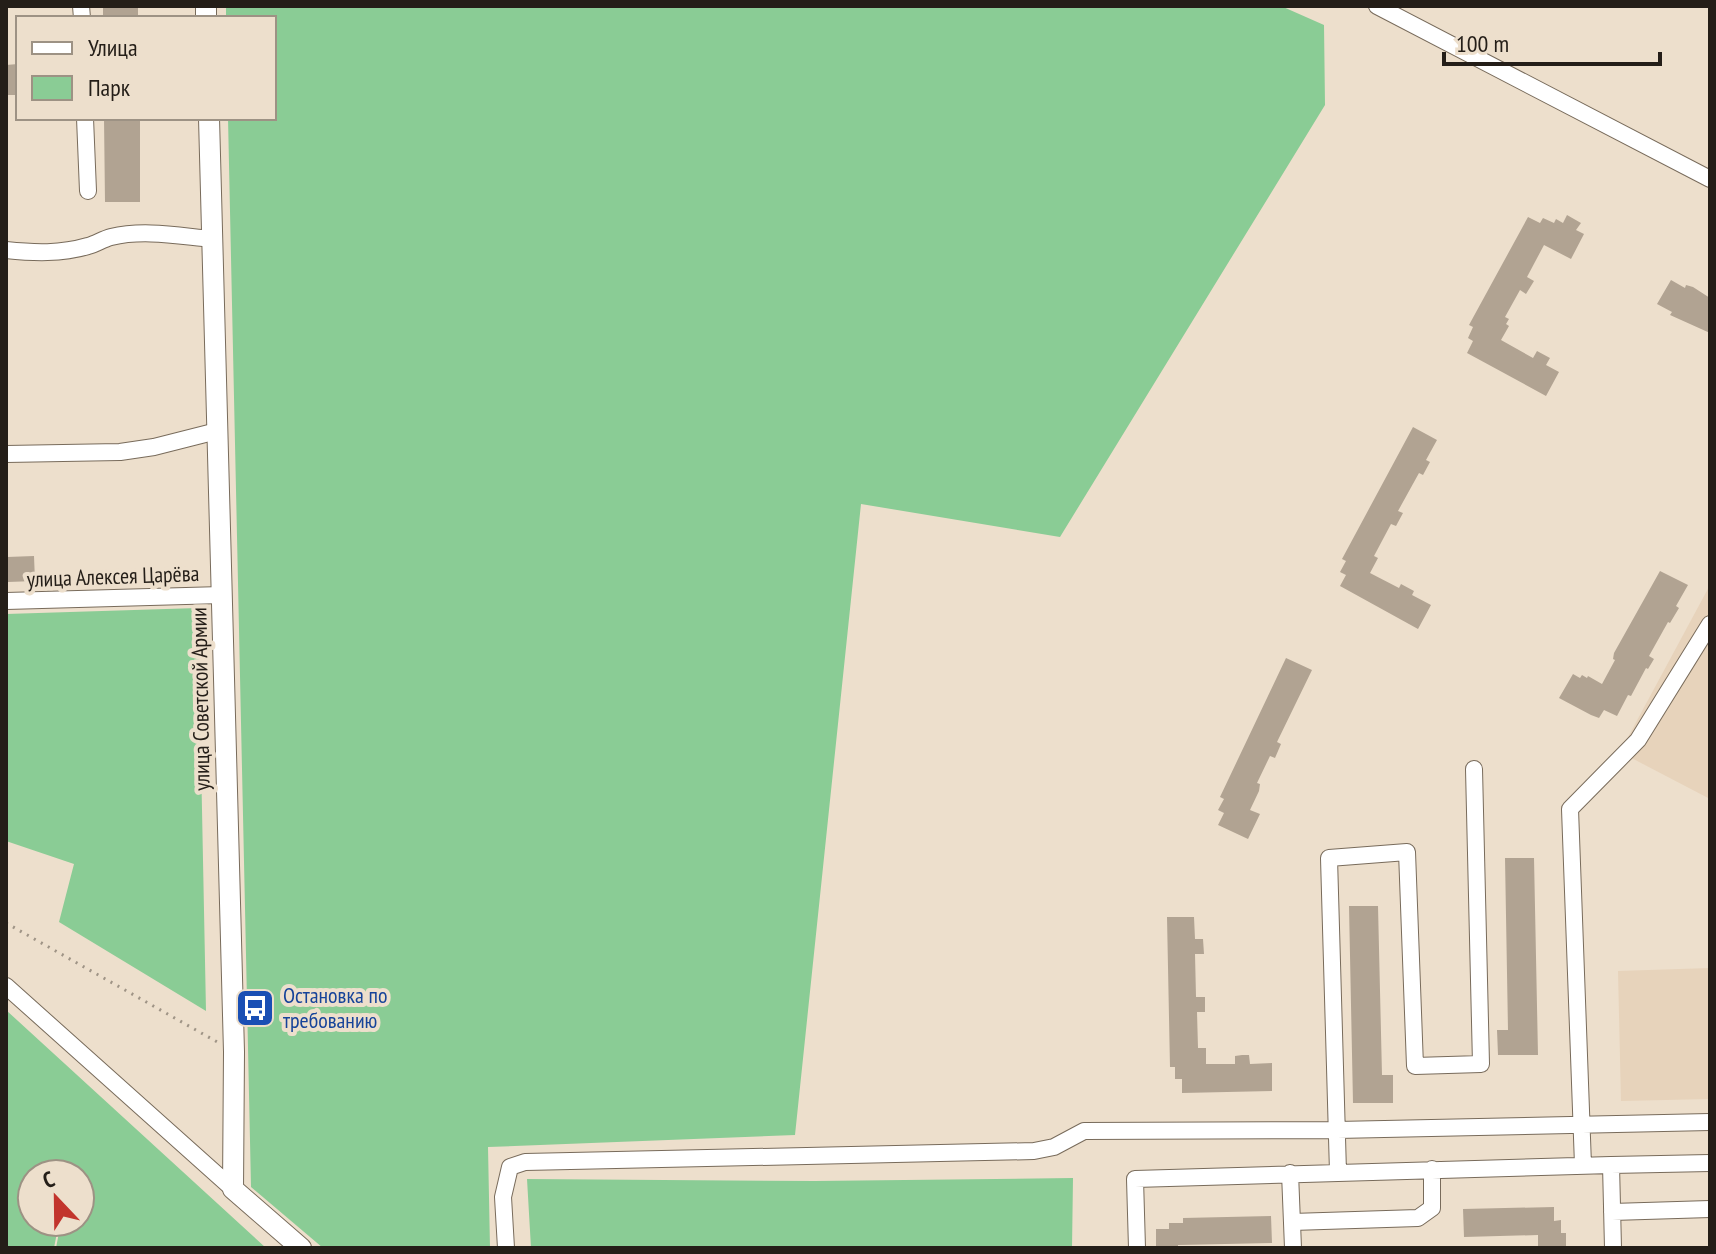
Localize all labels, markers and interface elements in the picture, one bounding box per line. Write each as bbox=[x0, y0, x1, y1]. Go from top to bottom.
legend bbox=[16, 16, 276, 120]
scale bar bbox=[1444, 16, 1660, 66]
text: 100 m bbox=[1456, 28, 1509, 59]
text: Улица bbox=[88, 32, 138, 63]
text: Парк bbox=[88, 72, 131, 103]
street label: улица Алексея Царёва bbox=[26, 559, 200, 593]
street label: улица Советской Армии bbox=[184, 607, 216, 791]
place label: Остановка по требованию bbox=[283, 981, 387, 1034]
bus stop icon: Остановка по требованию bbox=[234, 987, 276, 1029]
north arrow bbox=[16, 1158, 96, 1238]
text: С bbox=[39, 1165, 58, 1194]

